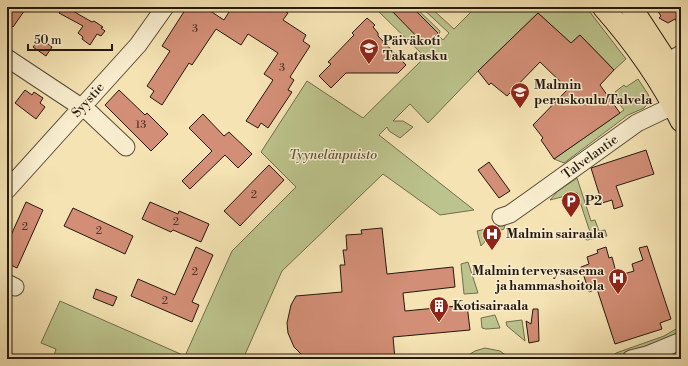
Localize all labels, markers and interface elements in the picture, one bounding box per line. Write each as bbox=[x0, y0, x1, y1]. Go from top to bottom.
house number: 3 bbox=[192, 22, 198, 36]
scale bar bbox=[28, 26, 112, 52]
text: 50 m bbox=[34, 33, 62, 48]
place label: Päiväkoti Takatasku bbox=[383, 33, 448, 64]
school or university icon: Päiväkoti Takatasku bbox=[358, 37, 380, 65]
house number: 3 bbox=[279, 61, 285, 75]
place label: Malmin peruskoulu/Talvela bbox=[534, 77, 653, 108]
street label: Syystie bbox=[68, 79, 108, 121]
school or university icon: Malmin peruskoulu/Talvela bbox=[509, 81, 531, 109]
house number: 13 bbox=[136, 118, 146, 132]
street label: Talvelantie bbox=[559, 131, 621, 183]
park label: Tyynelänpuisto bbox=[289, 147, 377, 163]
house number: 2 bbox=[251, 188, 257, 202]
parking icon: P2 bbox=[560, 190, 582, 218]
place label: P2 bbox=[585, 193, 602, 209]
house number: 2 bbox=[173, 215, 179, 229]
house number: 2 bbox=[22, 220, 28, 234]
hospital icon: Malmin sairaala bbox=[481, 223, 503, 251]
house number: 2 bbox=[96, 224, 102, 238]
place label: Malmin sairaala bbox=[506, 226, 605, 242]
place label: Malmin terveysasema ja hammashoitola bbox=[472, 263, 605, 294]
house number: 2 bbox=[192, 265, 198, 279]
hospital icon: Malmin terveysasema ja hammashoitola bbox=[607, 267, 629, 295]
house number: 2 bbox=[162, 294, 168, 308]
building icon: Kotisairaala bbox=[428, 295, 450, 323]
place label: Kotisairaala bbox=[453, 298, 529, 314]

